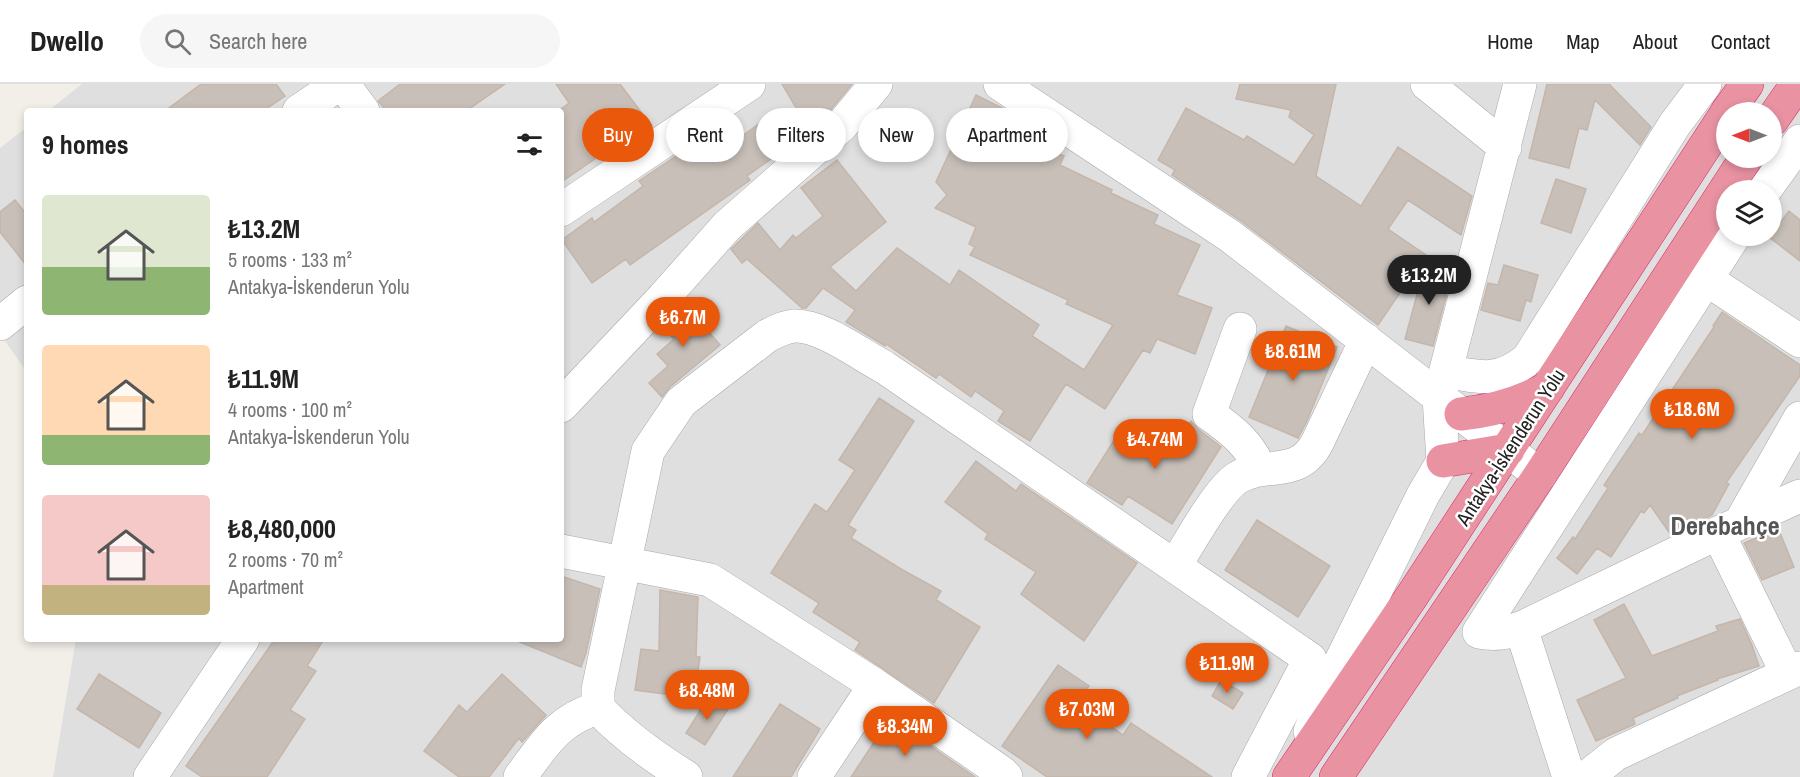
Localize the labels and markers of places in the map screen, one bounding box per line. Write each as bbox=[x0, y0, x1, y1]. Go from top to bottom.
pin: ₺13.2M bbox=[1380, 255, 1478, 306]
pin: ₺6.7M bbox=[641, 297, 725, 348]
pin: ₺8.61M bbox=[1244, 331, 1342, 382]
pin: ₺18.6M bbox=[1643, 389, 1741, 440]
pin: ₺4.74M bbox=[1106, 419, 1204, 470]
pin: ₺11.9M bbox=[1178, 643, 1276, 694]
pin: ₺8.48M bbox=[658, 670, 756, 721]
pin: ₺7.03M bbox=[1038, 689, 1136, 740]
pin: ₺8.34M bbox=[856, 706, 954, 757]

